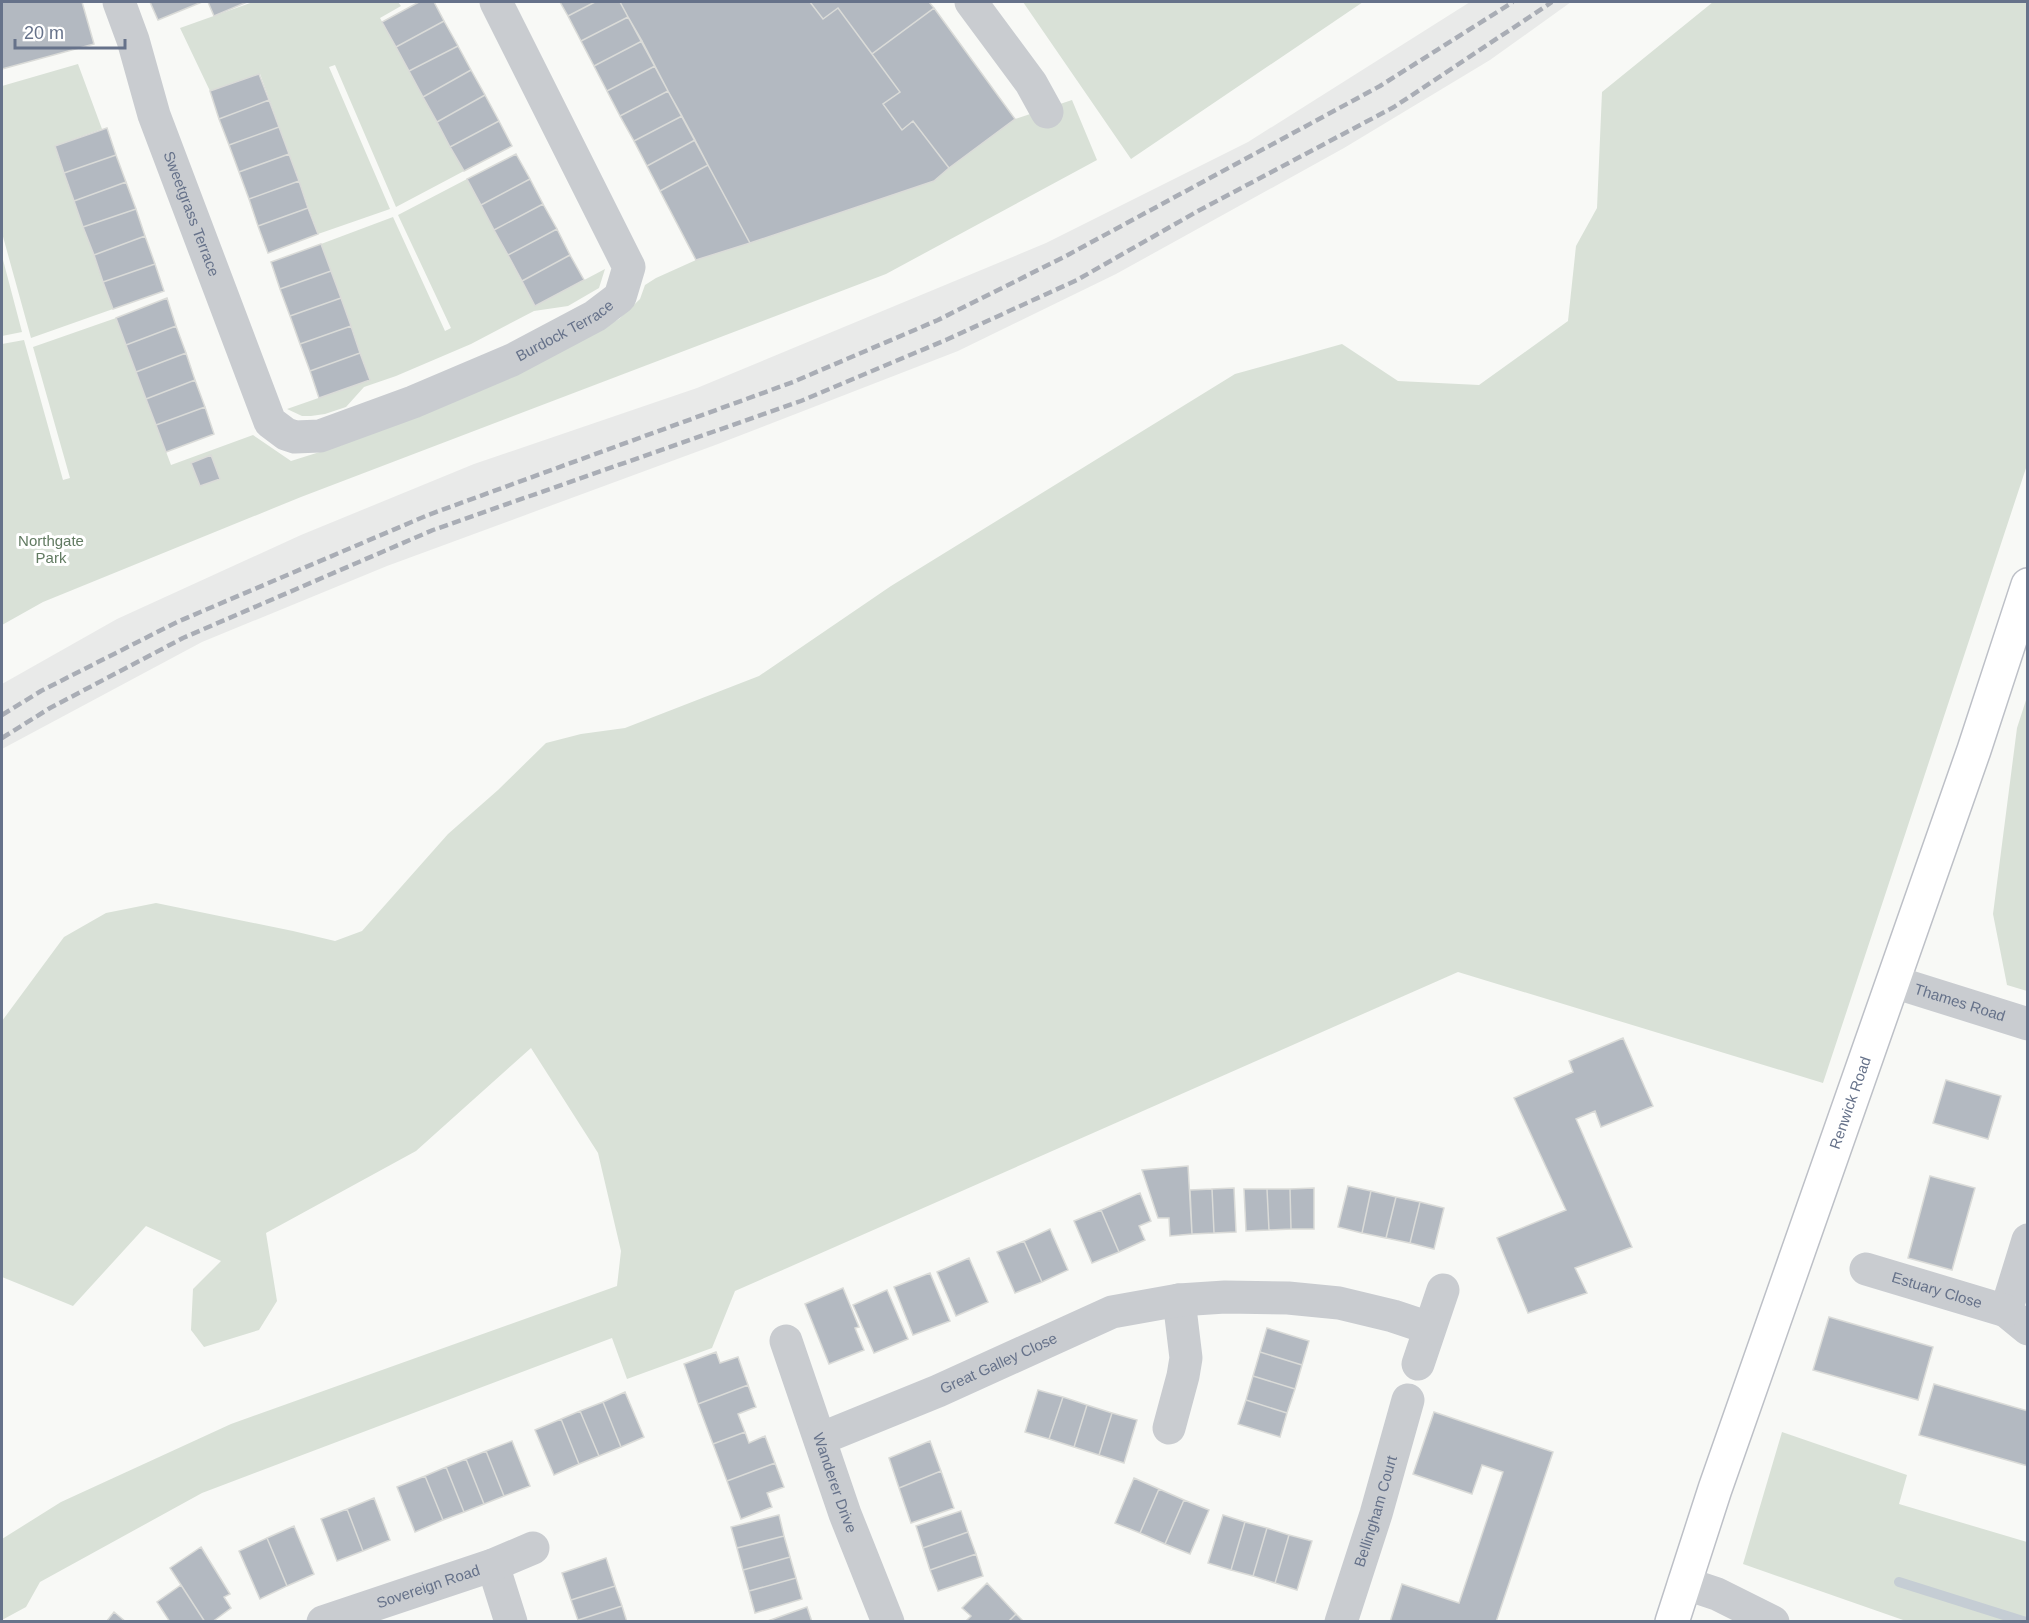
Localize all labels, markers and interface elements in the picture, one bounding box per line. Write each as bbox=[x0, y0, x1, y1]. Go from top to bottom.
scale bar bbox=[15, 12, 124, 50]
text: 20 m bbox=[24, 23, 64, 43]
street label: Sweetgrass Terrace bbox=[160, 149, 223, 279]
street label: Burdock Terrace bbox=[513, 296, 616, 364]
park label: Northgate Park bbox=[18, 532, 84, 566]
street label: Thames Road bbox=[1912, 980, 2008, 1024]
street label: Renwick Road bbox=[1826, 1054, 1874, 1151]
street label: Estuary Close bbox=[1890, 1268, 1984, 1311]
street label: Great Galley Close bbox=[937, 1329, 1060, 1397]
street label: Wanderer Drive bbox=[810, 1431, 861, 1535]
street label: Bellingham Court bbox=[1350, 1453, 1400, 1569]
street label: Sovereign Road bbox=[374, 1561, 482, 1611]

